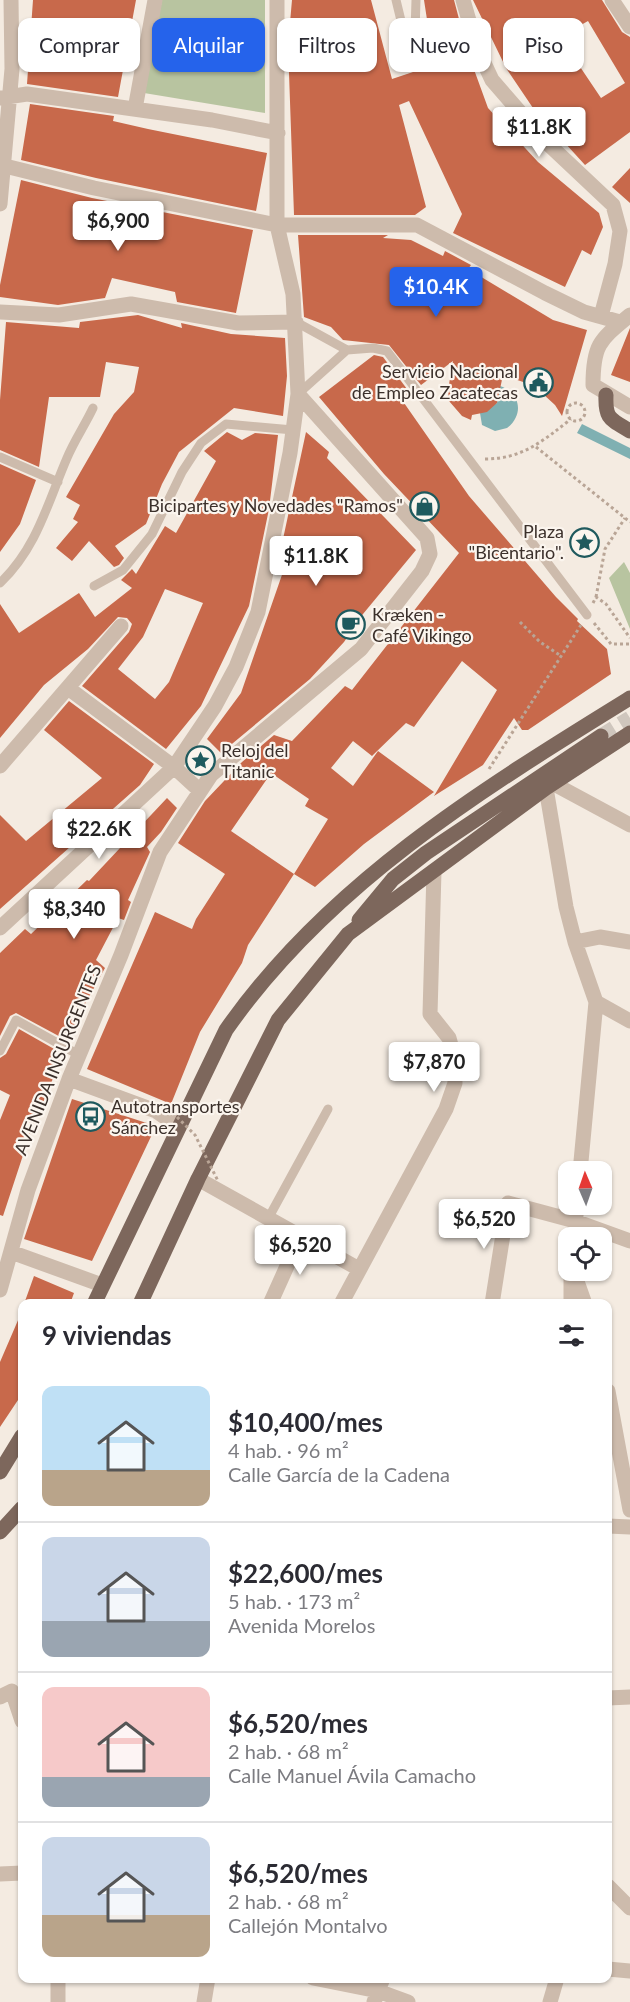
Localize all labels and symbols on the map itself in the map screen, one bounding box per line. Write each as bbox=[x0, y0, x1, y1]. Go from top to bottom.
pin: $11.8K bbox=[490, 107, 588, 158]
pin: $6,900 bbox=[69, 201, 167, 252]
pin: $10.4K bbox=[387, 267, 485, 318]
place label: Servicio Nacional de Empleo Zacatecas bbox=[352, 360, 518, 403]
public building icon: Servicio Nacional de Empleo Zacatecas bbox=[523, 366, 555, 398]
shop icon: Bicipartes y Novedades "Ramos" bbox=[408, 490, 440, 522]
place label: Bicipartes y Novedades "Ramos" bbox=[148, 494, 403, 516]
place label: Plaza "Bicentario". bbox=[469, 520, 564, 563]
place icon: Plaza "Bicentario". bbox=[569, 526, 601, 558]
pin: $11.8K bbox=[267, 536, 365, 587]
place label: Kræken - Café Vikingo bbox=[372, 603, 472, 646]
cafe icon: Kræken - Café Vikingo bbox=[335, 609, 367, 641]
place label: Reloj del Titanic bbox=[221, 739, 288, 782]
place icon: Reloj del Titanic bbox=[184, 745, 216, 777]
pin: $22.6K bbox=[50, 809, 148, 860]
pin: $8,340 bbox=[25, 889, 123, 940]
street label: AVENIDA INSURGENTES bbox=[9, 961, 105, 1158]
pin: $7,870 bbox=[385, 1042, 483, 1093]
place label: Autotransportes Sánchez bbox=[111, 1095, 240, 1138]
bus stop icon: Autotransportes Sánchez bbox=[74, 1101, 106, 1133]
north arrow bbox=[558, 1161, 612, 1215]
pin: $6,520 bbox=[435, 1199, 533, 1250]
pin: $6,520 bbox=[251, 1225, 349, 1276]

